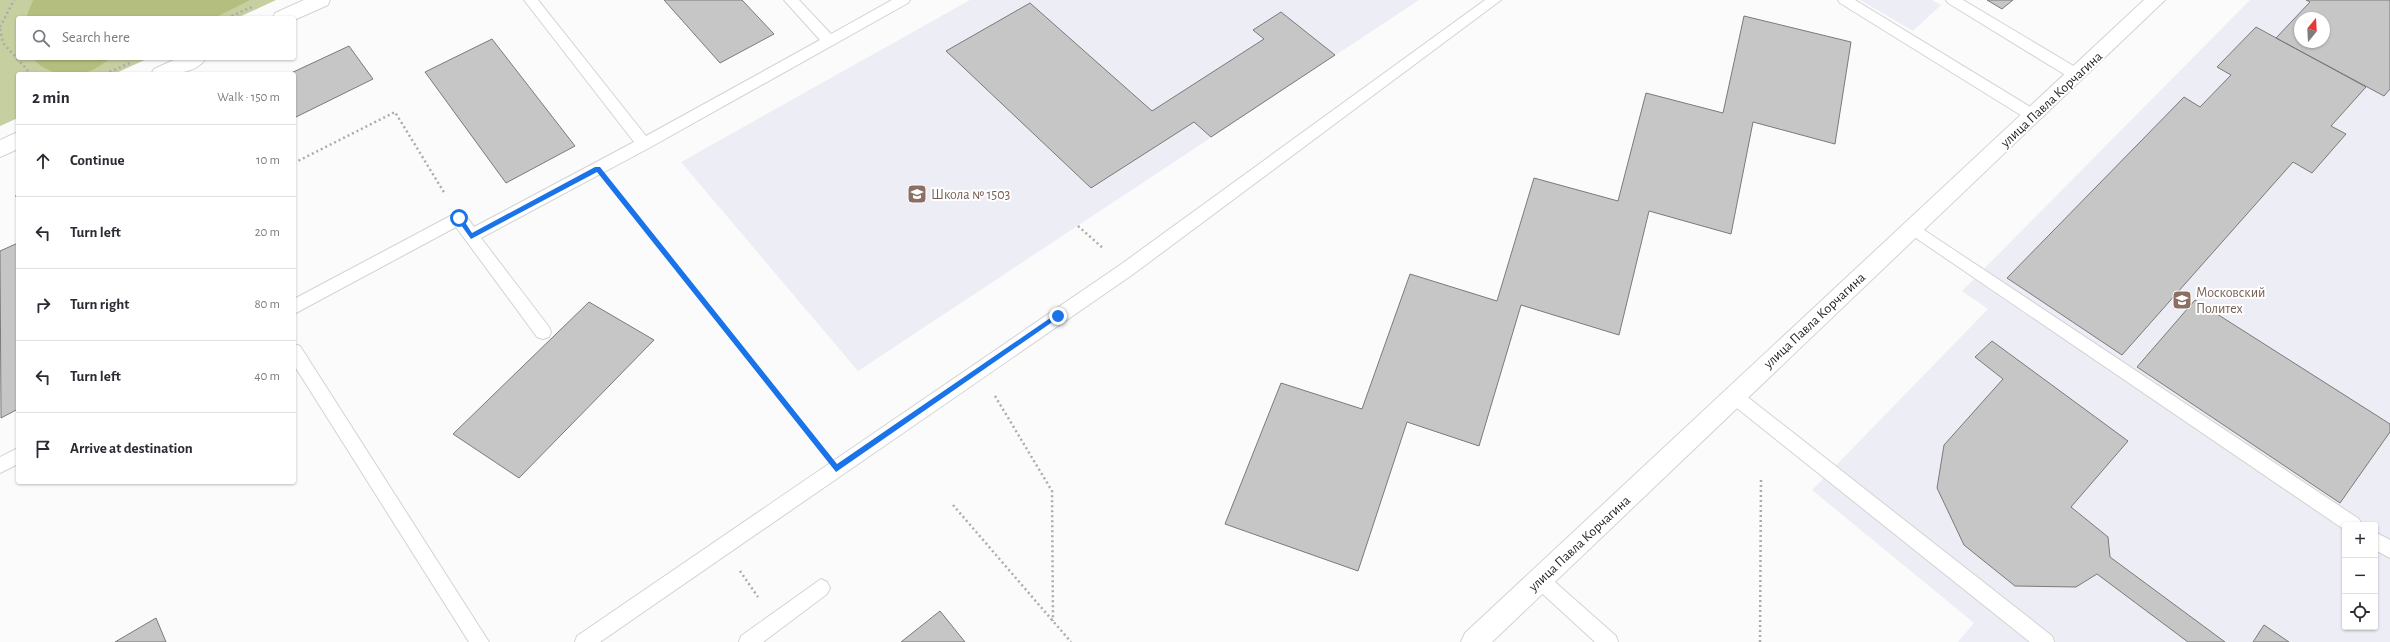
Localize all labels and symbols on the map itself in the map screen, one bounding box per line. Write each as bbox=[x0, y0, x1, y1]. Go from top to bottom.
north arrow bbox=[2294, 12, 2330, 48]
street label: улица Павла Корчагина bbox=[1998, 49, 2106, 151]
school or university icon: Школа № 1503 bbox=[906, 183, 928, 205]
place label: Школа № 1503 bbox=[931, 188, 1011, 202]
route start bbox=[450, 209, 468, 227]
street label: улица Павла Корчагина bbox=[1761, 270, 1869, 372]
place label: Московский Политех bbox=[2196, 286, 2266, 316]
school or university icon: Московский Политех bbox=[2171, 289, 2193, 311]
route end bbox=[1049, 307, 1067, 325]
street label: улица Павла Корчагина bbox=[1526, 493, 1634, 595]

